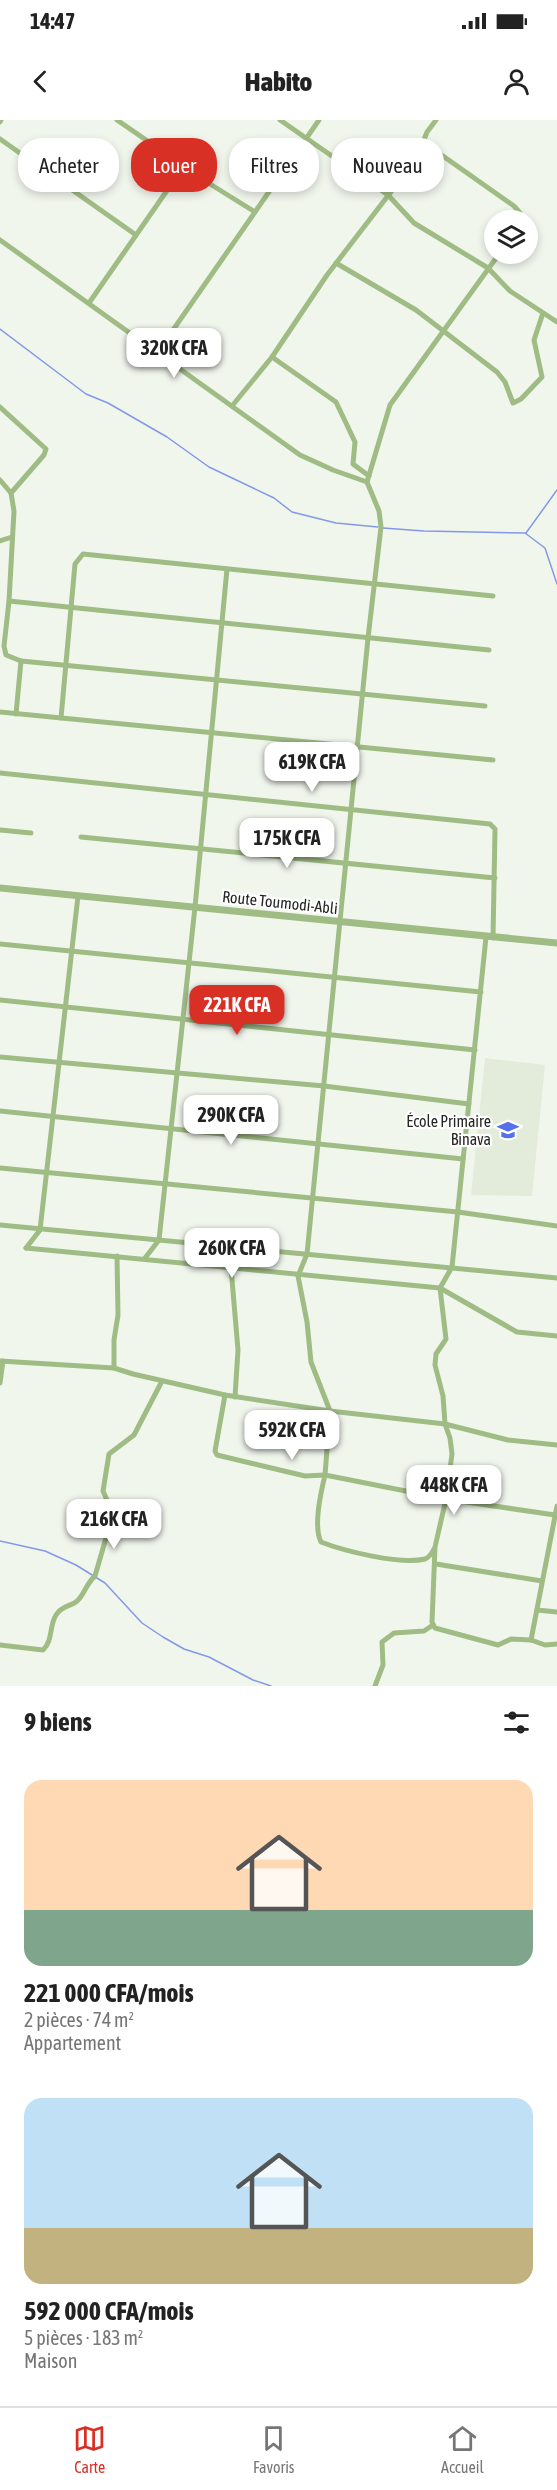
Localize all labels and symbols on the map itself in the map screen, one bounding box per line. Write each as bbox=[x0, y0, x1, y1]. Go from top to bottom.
pin: 320K CFA bbox=[112, 328, 236, 379]
pin: 619K CFA bbox=[250, 742, 374, 793]
pin: 175K CFA bbox=[225, 818, 349, 869]
street label: Route Toumodi-Abli bbox=[221, 887, 339, 917]
pin: 221K CFA bbox=[175, 985, 299, 1036]
pin: 290K CFA bbox=[169, 1095, 293, 1146]
place label: École Primaire Binava bbox=[406, 1112, 491, 1148]
school or university icon: École Primaire Binava bbox=[496, 1118, 520, 1142]
pin: 260K CFA bbox=[170, 1228, 294, 1279]
pin: 592K CFA bbox=[230, 1410, 354, 1461]
pin: 448K CFA bbox=[392, 1465, 516, 1516]
pin: 216K CFA bbox=[52, 1499, 176, 1550]

